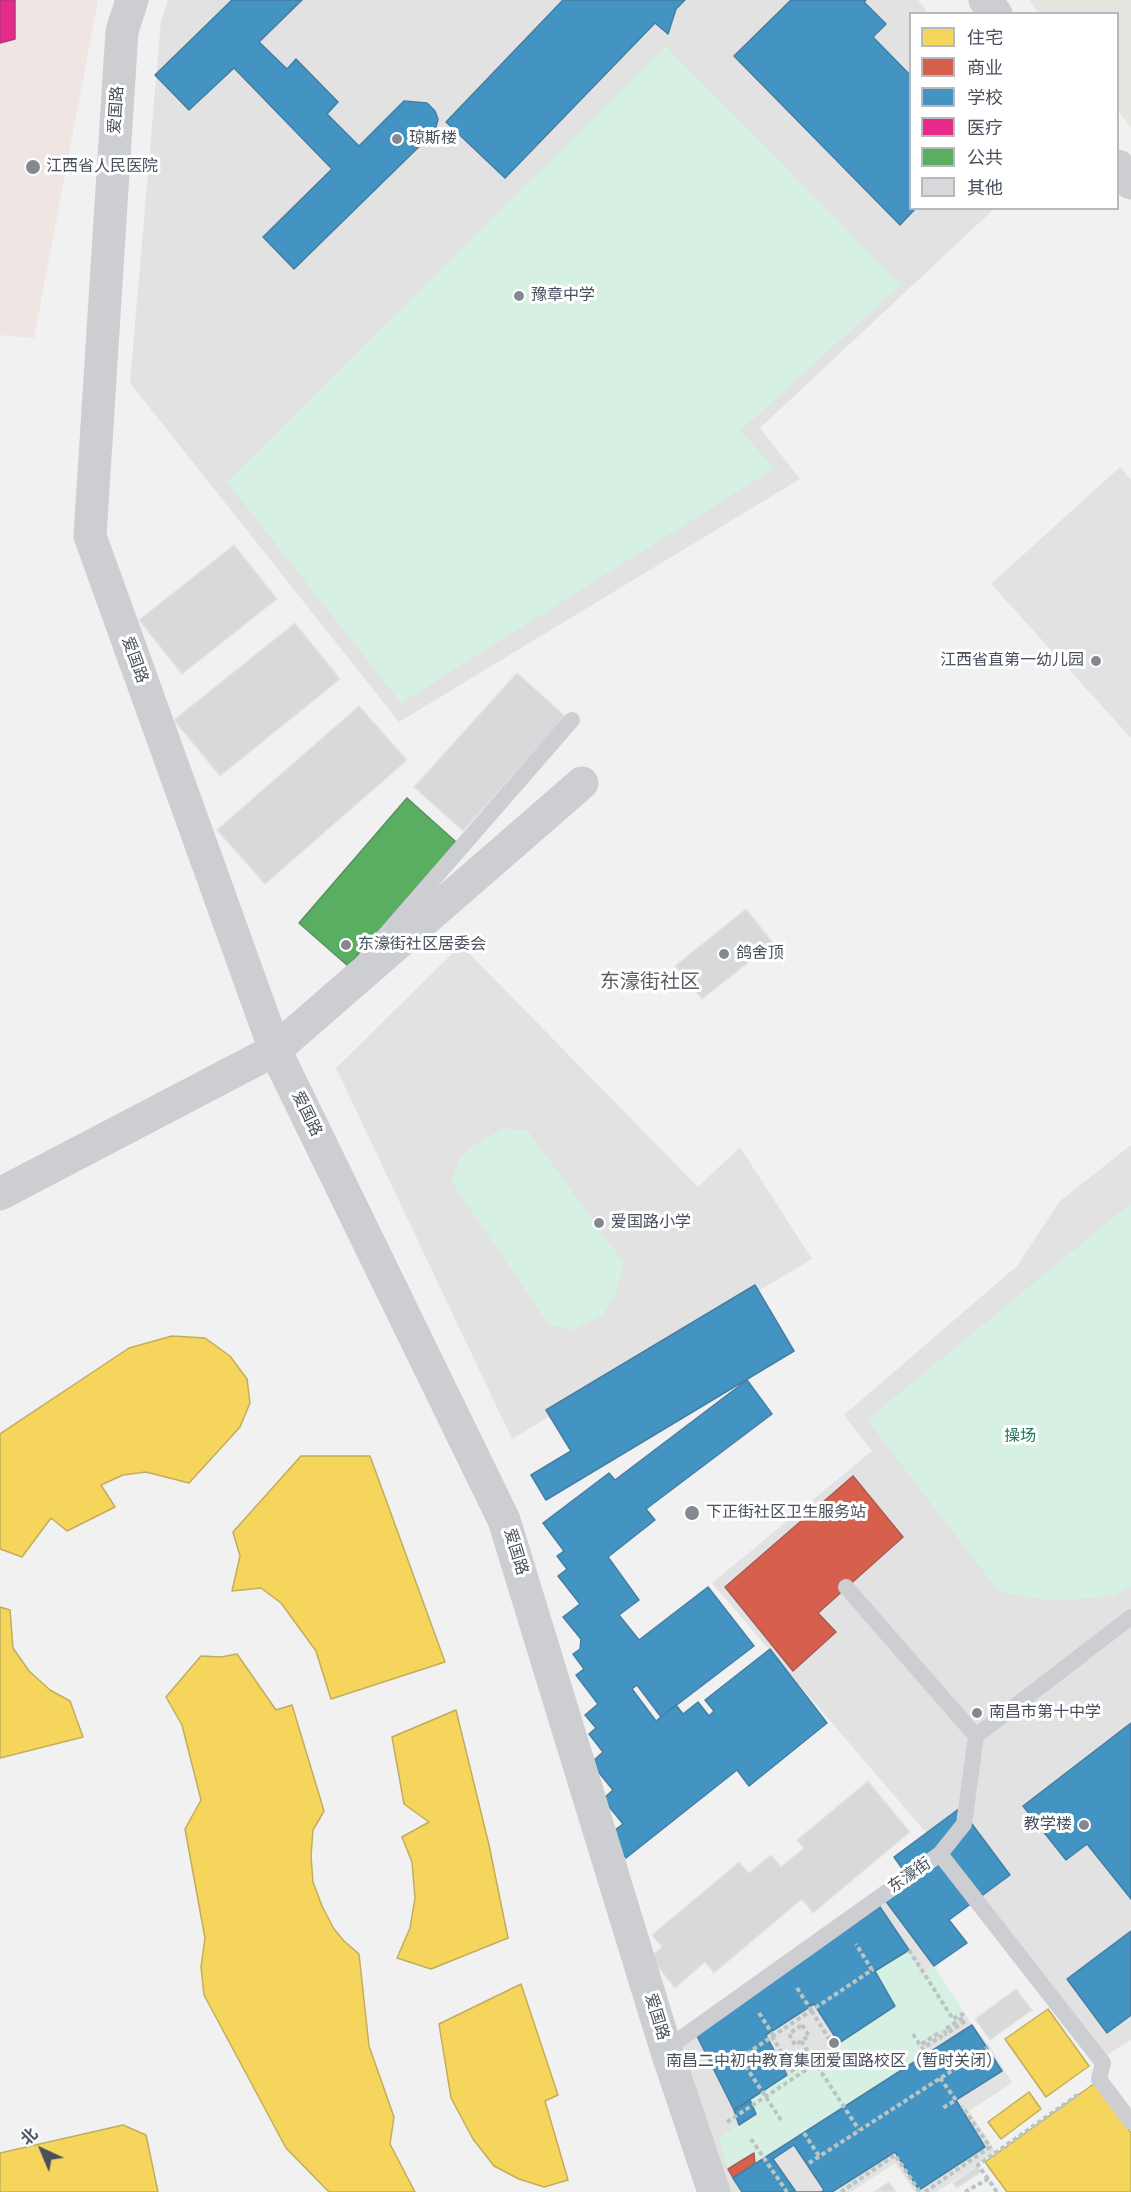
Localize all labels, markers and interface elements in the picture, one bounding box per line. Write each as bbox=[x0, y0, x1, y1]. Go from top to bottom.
legend bbox=[909, 12, 1119, 210]
text: 住宅 bbox=[967, 25, 1003, 50]
text: 商业 bbox=[967, 55, 1003, 80]
street label: 爱国路 bbox=[106, 85, 128, 135]
text: 学校 bbox=[967, 85, 1003, 110]
text: 医疗 bbox=[967, 115, 1003, 140]
place label: 琼斯楼 bbox=[409, 129, 457, 149]
marker: 琼斯楼 bbox=[390, 132, 404, 146]
text: 公共 bbox=[967, 145, 1003, 170]
place label: 江西省人民医院 bbox=[46, 157, 158, 177]
marker: 江西省人民医院 bbox=[24, 158, 42, 176]
text: 其他 bbox=[967, 175, 1003, 200]
place label: 豫章中学 bbox=[531, 286, 595, 306]
marker: 豫章中学 bbox=[512, 289, 526, 303]
street label: 爱国路 bbox=[117, 634, 151, 686]
place label: 江西省直第一幼儿园 bbox=[940, 651, 1084, 671]
marker: 江西省直第一幼儿园 bbox=[1089, 654, 1103, 668]
place label: 东濠街社区居委会 bbox=[358, 935, 486, 955]
marker: 东濠街社区居委会 bbox=[339, 938, 353, 952]
place label: 鸽舍顶 bbox=[736, 944, 784, 964]
marker: 鸽舍顶 bbox=[717, 947, 731, 961]
district label: 东濠街社区 bbox=[600, 971, 700, 995]
street label: 爱国路 bbox=[287, 1088, 325, 1140]
place label: 爱国路小学 bbox=[611, 1213, 691, 1233]
marker: 爱国路小学 bbox=[592, 1216, 606, 1230]
park label: 操场 bbox=[1004, 1427, 1036, 1447]
place label: 下正街社区卫生服务站 bbox=[706, 1503, 866, 1523]
marker: 下正街社区卫生服务站 bbox=[683, 1504, 701, 1522]
street label: 爱国路 bbox=[499, 1526, 531, 1578]
place label: 南昌市第十中学 bbox=[989, 1703, 1101, 1723]
marker: 南昌市第十中学 bbox=[970, 1706, 984, 1720]
place label: 教学楼 bbox=[1024, 1815, 1072, 1835]
marker: 教学楼 bbox=[1077, 1818, 1091, 1832]
street label: 东濠街 bbox=[885, 1854, 935, 1898]
street label: 爱国路 bbox=[640, 1991, 672, 2043]
marker: 南昌二中初中教育集团爱国路校区（暂时关闭） bbox=[827, 2036, 841, 2050]
place label: 南昌二中初中教育集团爱国路校区（暂时关闭） bbox=[666, 2052, 1002, 2072]
north arrow bbox=[12, 2120, 72, 2180]
text: 北 bbox=[15, 2123, 43, 2151]

